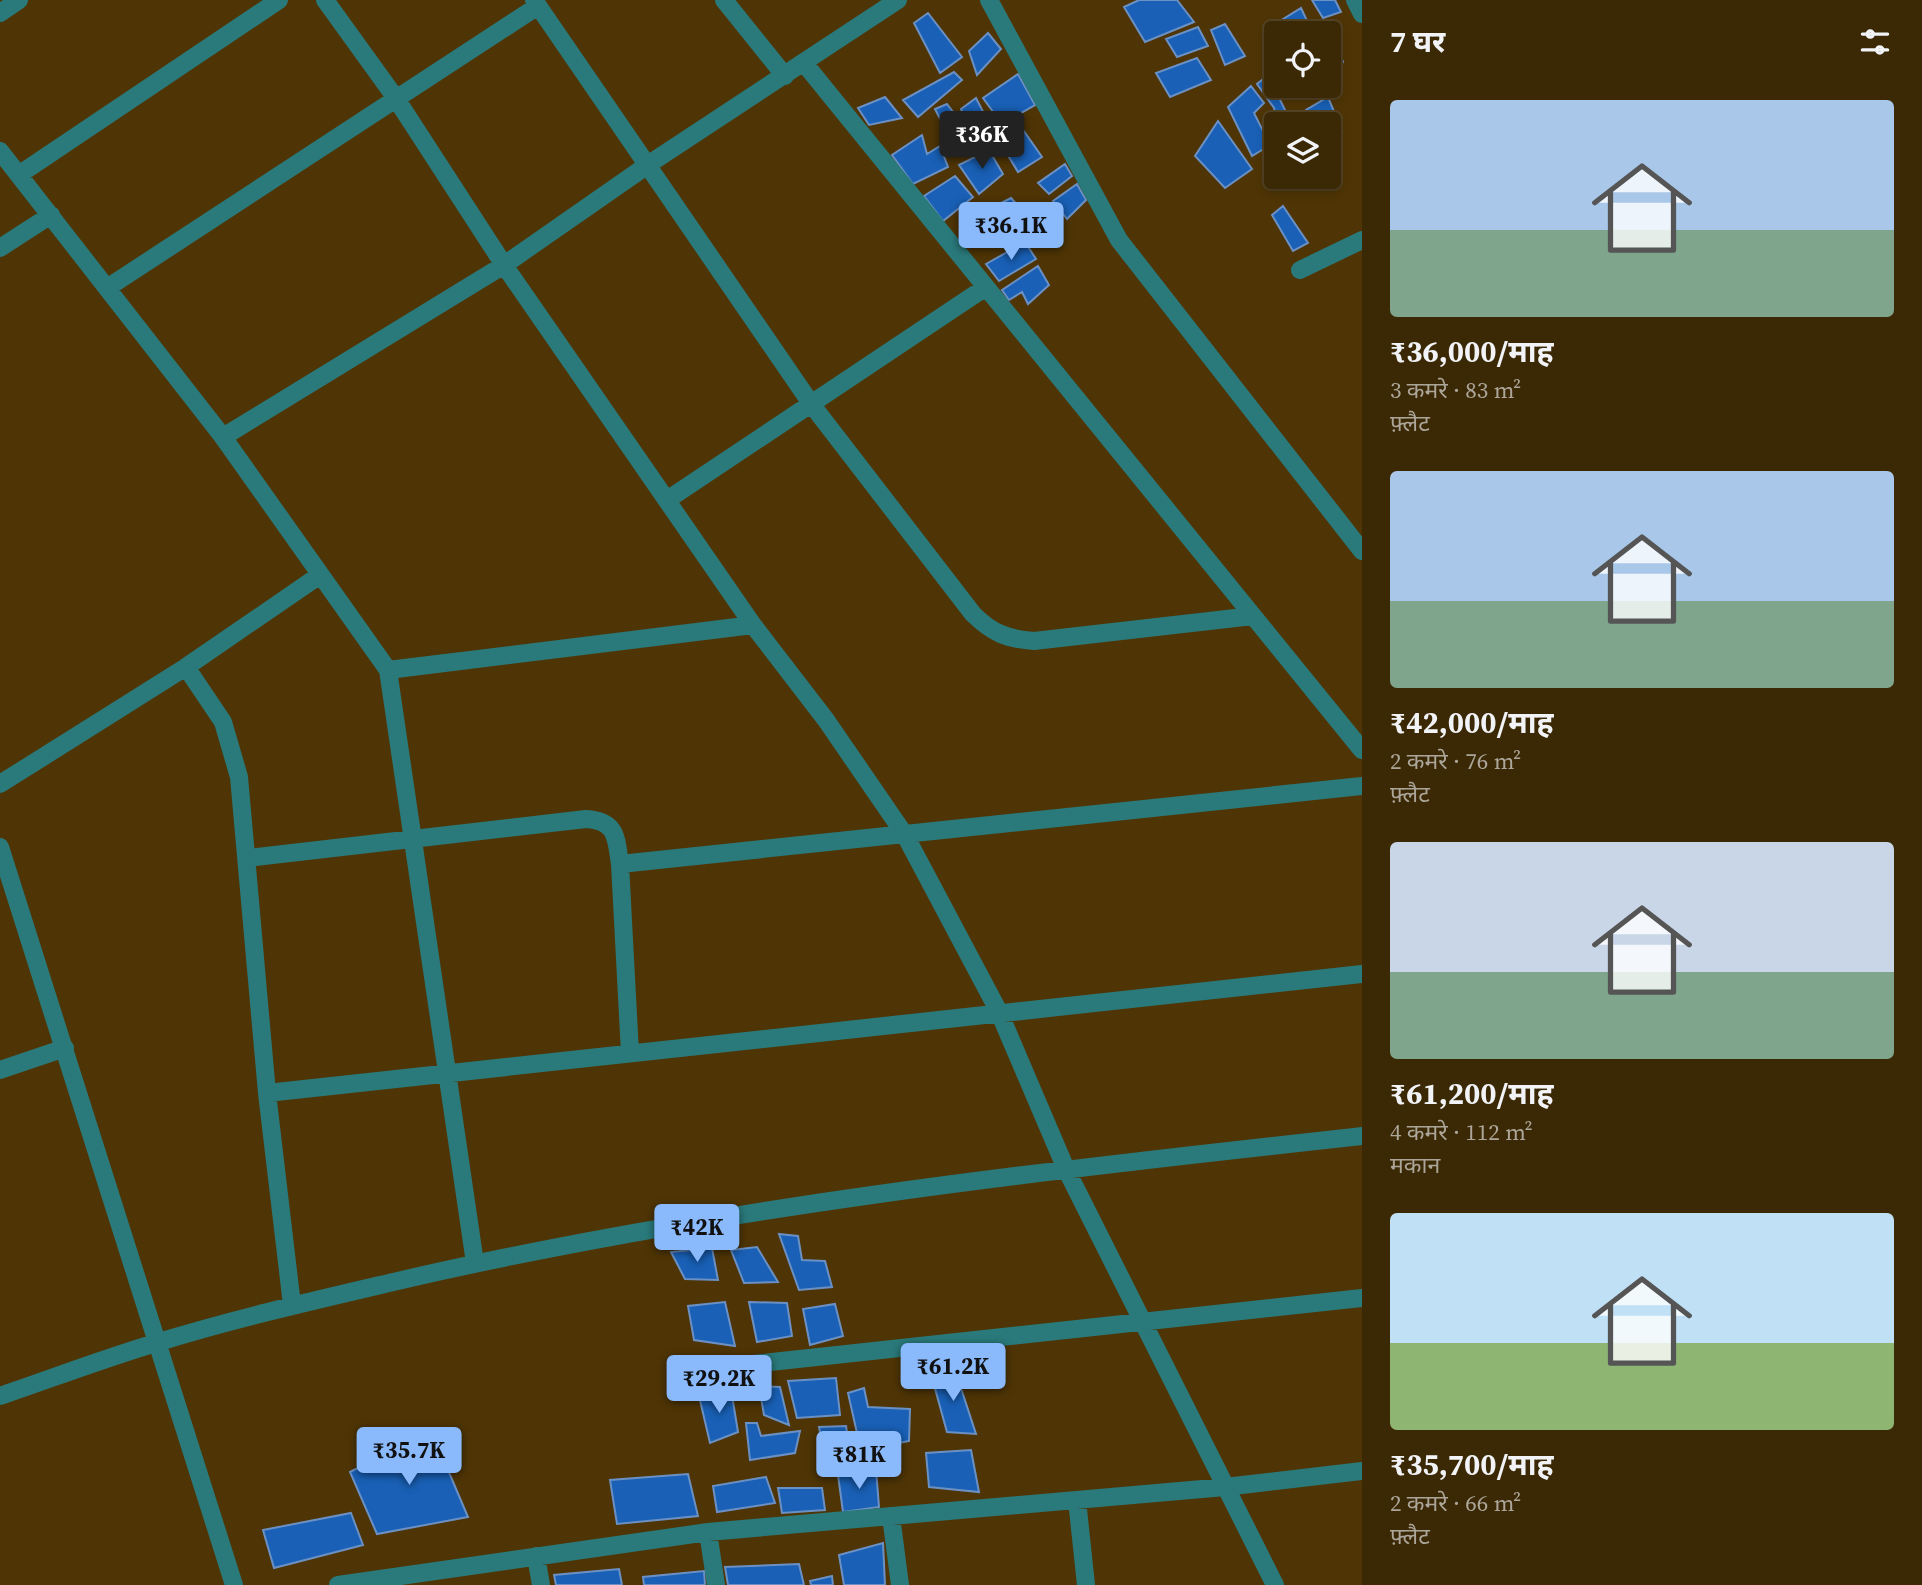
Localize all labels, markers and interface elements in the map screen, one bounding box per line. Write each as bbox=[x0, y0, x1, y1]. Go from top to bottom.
map controls bbox=[1264, 21, 1341, 189]
button: locate bbox=[1264, 21, 1341, 98]
text: 7 घर bbox=[1390, 21, 1445, 62]
icon: filters bbox=[1856, 23, 1894, 61]
pin: ₹36K bbox=[941, 111, 1023, 171]
button: layers bbox=[1264, 112, 1341, 189]
text: ₹36K bbox=[955, 118, 1009, 150]
icon: home bbox=[1579, 145, 1705, 271]
pin: ₹36.1K bbox=[954, 202, 1068, 262]
text: ₹36.1K bbox=[975, 209, 1047, 241]
text: ₹36,000/माह bbox=[1390, 331, 1554, 372]
text: 3 कमरे · 83 m² bbox=[1390, 374, 1521, 406]
text: फ़्लैट bbox=[1390, 407, 1430, 439]
icon: home bbox=[1579, 516, 1705, 642]
text: ₹42,000/माह bbox=[1390, 702, 1554, 743]
text: 2 कमरे · 76 m² bbox=[1390, 745, 1521, 777]
text: फ़्लैट bbox=[1390, 778, 1430, 810]
icon: home bbox=[1579, 887, 1705, 1013]
text: ₹61,200/माह bbox=[1390, 1073, 1554, 1114]
text: 4 कमरे · 112 m² bbox=[1390, 1116, 1533, 1148]
text: मकान bbox=[1390, 1149, 1440, 1181]
pin: ₹42K bbox=[656, 1204, 738, 1264]
text: ₹42K bbox=[670, 1211, 724, 1243]
icon: home bbox=[1579, 1258, 1705, 1384]
pin: ₹61.2K bbox=[896, 1344, 1010, 1403]
text: ₹61.2K bbox=[917, 1350, 989, 1382]
pin: ₹29.2K bbox=[662, 1356, 776, 1415]
text: ₹29.2K bbox=[683, 1362, 755, 1394]
pin: ₹35.7K bbox=[352, 1428, 466, 1487]
pin: ₹81K bbox=[818, 1432, 900, 1491]
text: ₹35.7K bbox=[373, 1434, 445, 1466]
text: ₹81K bbox=[832, 1438, 886, 1470]
text: ₹35,700/माह bbox=[1390, 1444, 1554, 1485]
text: 2 कमरे · 66 m² bbox=[1390, 1487, 1521, 1519]
text: फ़्लैट bbox=[1390, 1520, 1430, 1552]

